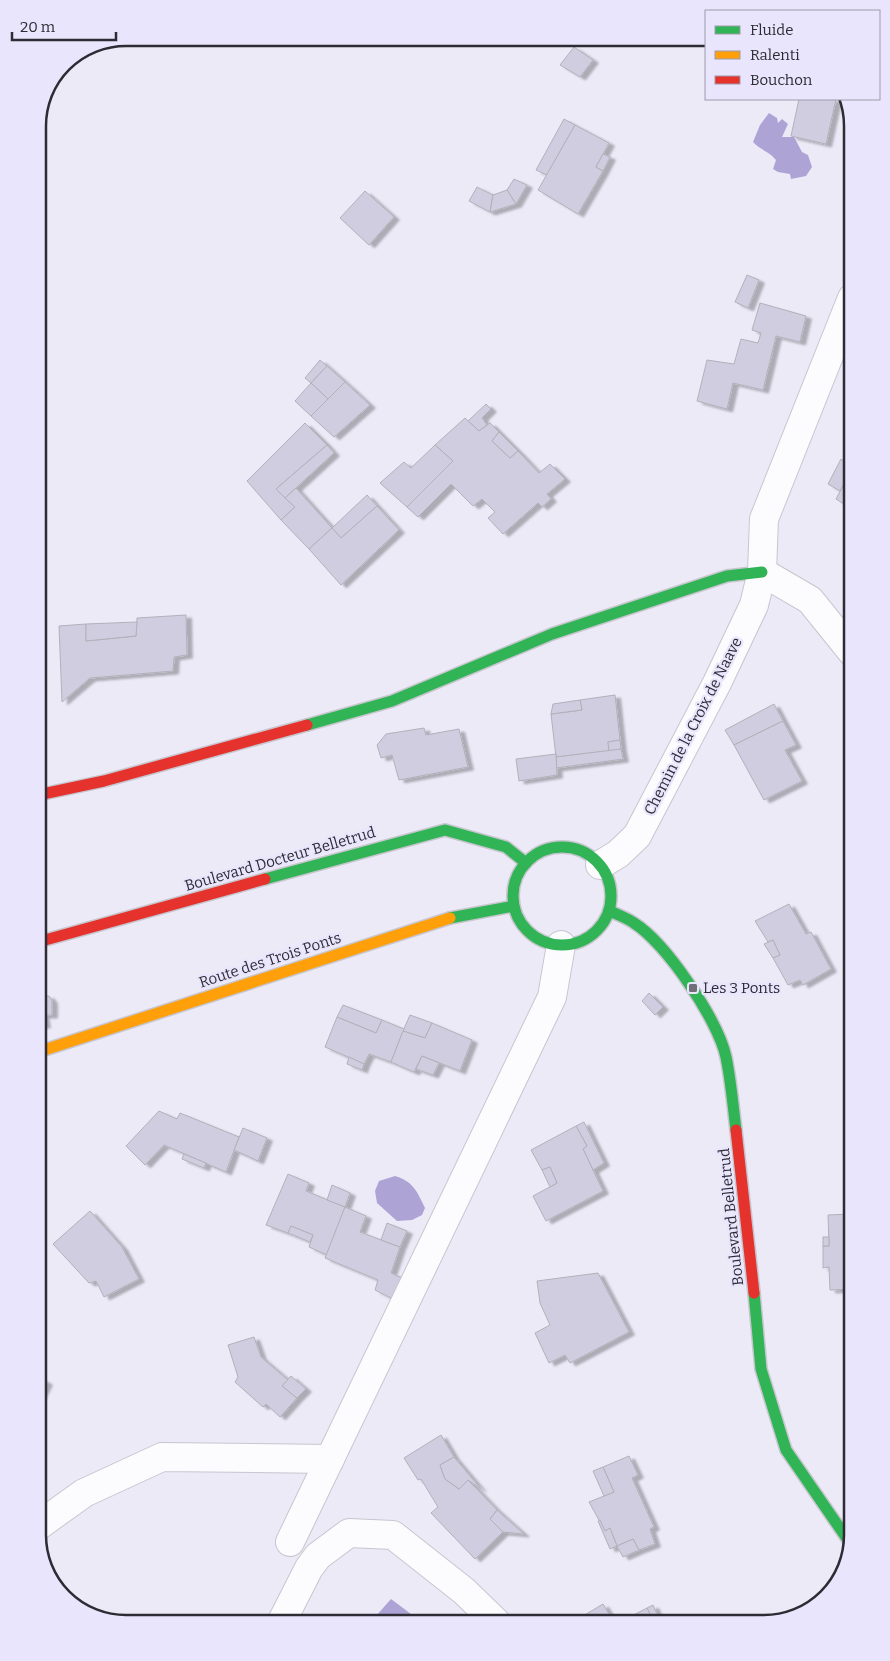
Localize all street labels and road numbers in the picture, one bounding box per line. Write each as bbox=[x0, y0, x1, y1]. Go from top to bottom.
street label: Chemin de la Croix de Naave bbox=[640, 634, 746, 818]
street label: Boulevard Docteur Belletrud bbox=[183, 823, 378, 895]
street label: Route des Trois Ponts bbox=[197, 929, 343, 991]
street label: Boulevard Belletrud bbox=[715, 1147, 747, 1287]

